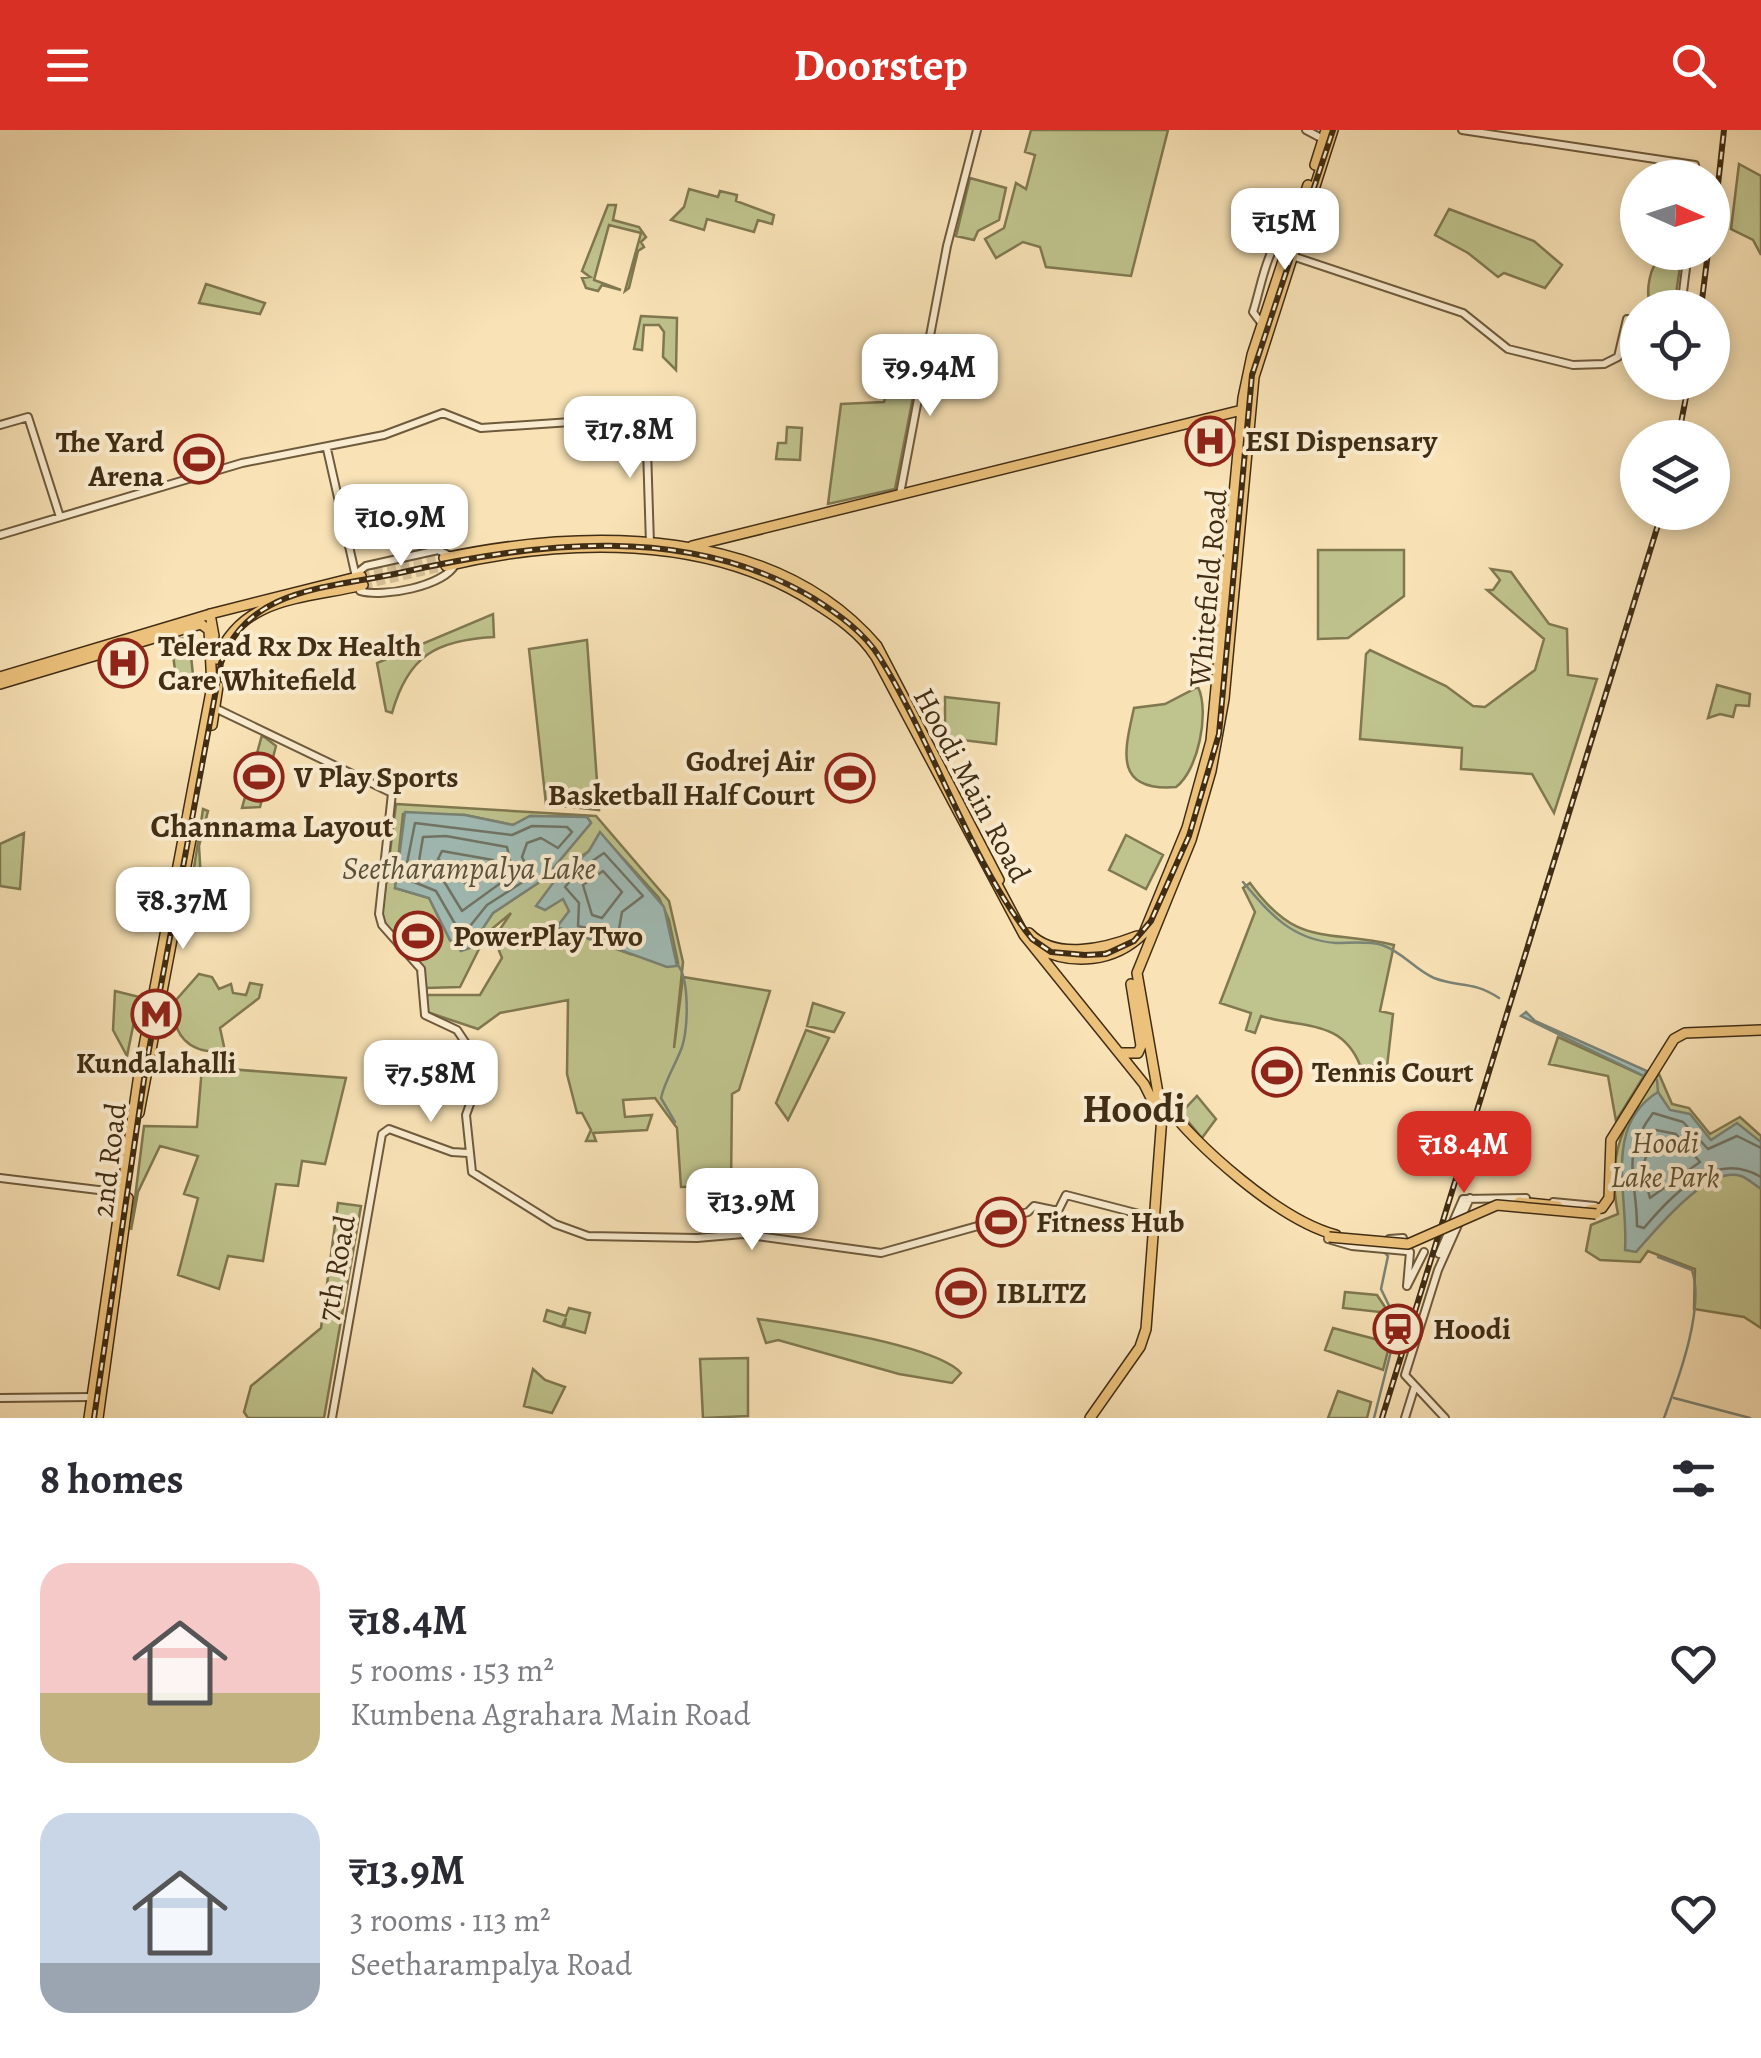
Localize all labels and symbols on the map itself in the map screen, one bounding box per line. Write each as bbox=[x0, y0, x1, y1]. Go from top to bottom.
north arrow bbox=[1620, 160, 1730, 270]
pin: ₹15M bbox=[1226, 188, 1344, 273]
pin: ₹9.94M bbox=[849, 334, 1011, 419]
pin: ₹17.8M bbox=[549, 396, 711, 481]
hospital icon: ESI Dispensary bbox=[1184, 415, 1236, 467]
place label: ESI Dispensary bbox=[1245, 421, 1438, 461]
place label: The Yard Arena bbox=[56, 422, 165, 496]
sports icon: The Yard Arena bbox=[173, 433, 225, 485]
pin: ₹10.9M bbox=[320, 484, 482, 569]
street label: Whitefield Road bbox=[1179, 487, 1237, 690]
place label: Telerad Rx Dx Health Care Whitefield bbox=[158, 626, 422, 700]
hospital icon: Telerad Rx Dx Health Care Whitefield bbox=[97, 637, 149, 689]
street label: Hoodi Main Road bbox=[904, 681, 1040, 890]
place label: Godrej Air Basketball Half Court bbox=[548, 741, 815, 815]
sports icon: V Play Sports bbox=[233, 751, 285, 803]
sports icon: Godrej Air Basketball Half Court bbox=[824, 752, 876, 804]
place label: V Play Sports bbox=[293, 757, 459, 797]
district label: Channama Layout bbox=[151, 804, 394, 848]
water label: Seetharampalya Lake bbox=[342, 846, 596, 890]
pin: ₹8.37M bbox=[102, 867, 264, 952]
sports icon: PowerPlay Two bbox=[392, 910, 444, 962]
place label: PowerPlay Two bbox=[453, 916, 643, 956]
metro station icon: Kundalahalli bbox=[130, 988, 182, 1040]
pin: ₹7.58M bbox=[350, 1040, 512, 1125]
place label: Kundalahalli bbox=[76, 1043, 237, 1083]
sports icon: Tennis Court bbox=[1251, 1046, 1303, 1098]
place label: Tennis Court bbox=[1312, 1052, 1474, 1092]
district label: Hoodi bbox=[1082, 1081, 1186, 1136]
street label: 2nd Road bbox=[82, 1100, 136, 1220]
pin: ₹18.4M bbox=[1383, 1111, 1545, 1196]
park label: Hoodi Lake Park bbox=[1610, 1123, 1720, 1197]
pin: ₹13.9M bbox=[671, 1168, 833, 1253]
sports icon: Fitness Hub bbox=[975, 1196, 1027, 1248]
place label: Fitness Hub bbox=[1036, 1202, 1184, 1242]
street label: 7th Road bbox=[307, 1211, 365, 1324]
sports icon: IBLITZ bbox=[935, 1267, 987, 1319]
place label: IBLITZ bbox=[996, 1273, 1086, 1313]
station icon: Hoodi bbox=[1372, 1303, 1424, 1355]
place label: Hoodi bbox=[1433, 1309, 1511, 1349]

